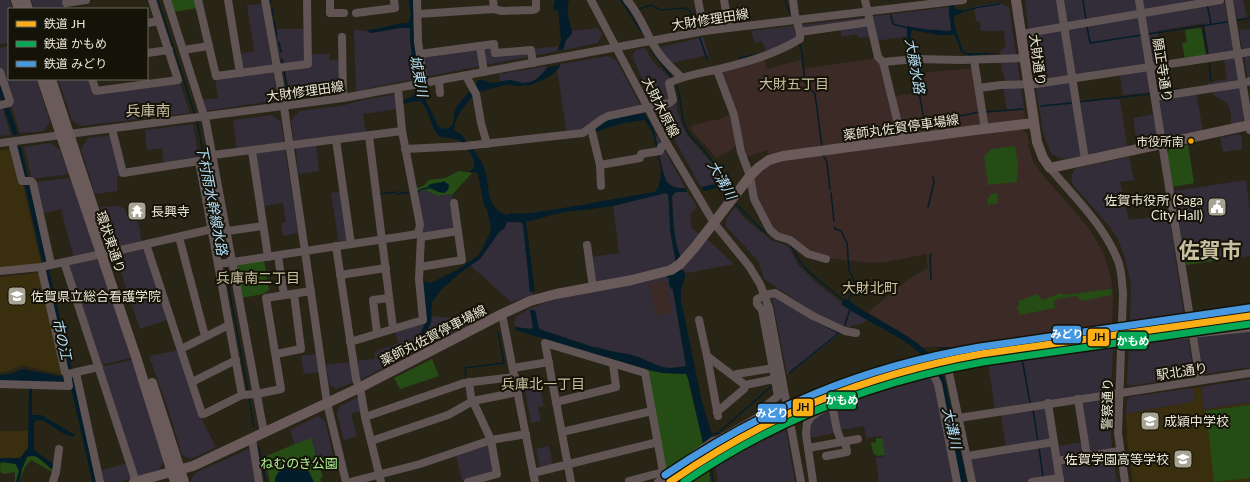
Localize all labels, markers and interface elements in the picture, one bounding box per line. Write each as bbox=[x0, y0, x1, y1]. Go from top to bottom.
street label: 大財修理田線 bbox=[670, 5, 750, 33]
legend bbox=[8, 8, 148, 80]
text: 鉄道 JH bbox=[44, 16, 85, 31]
street label: 大財通り bbox=[1026, 33, 1050, 87]
text: 鉄道 かもめ bbox=[44, 36, 107, 51]
water label: 大藤水路 bbox=[902, 37, 929, 96]
street label: 願正寺通り bbox=[1150, 37, 1176, 103]
water label: 城東川 bbox=[407, 54, 432, 100]
text: 鉄道 みどり bbox=[44, 56, 107, 71]
street label: 大財木原線 bbox=[639, 74, 683, 140]
district label: 大財五丁目 bbox=[759, 75, 829, 92]
street label: 大財修理田線 bbox=[265, 78, 345, 104]
district label: 兵庫南 bbox=[125, 101, 171, 119]
street label: 薬師丸佐賀停車場線 bbox=[842, 111, 960, 143]
place label: 市役所南 bbox=[1136, 134, 1184, 149]
marker: 市役所南 bbox=[1186, 136, 1196, 146]
water label: 下村雨水幹線水路 bbox=[193, 143, 232, 257]
water label: 大溝川 bbox=[705, 157, 741, 204]
place label: 佐賀市役所 (Saga City Hall) bbox=[1105, 192, 1203, 223]
public building icon: 佐賀市役所 (Saga City Hall) bbox=[1206, 196, 1228, 218]
temple icon: 長興寺 bbox=[126, 200, 148, 222]
place label: 長興寺 bbox=[151, 203, 190, 219]
street label: 環状東通り bbox=[93, 209, 129, 275]
district label: 佐賀市 bbox=[1179, 237, 1242, 262]
district label: 兵庫南二丁目 bbox=[216, 269, 300, 286]
district label: 大財北町 bbox=[842, 279, 898, 296]
school or university icon: 佐賀県立総合看護学院 bbox=[6, 285, 28, 307]
place label: 佐賀県立総合看護学院 bbox=[31, 288, 161, 304]
street label: 薬師丸佐賀停車場線 bbox=[377, 301, 489, 369]
water label: 市の江 bbox=[49, 317, 76, 363]
line badge: みどり bbox=[1052, 325, 1082, 344]
text: みどり bbox=[1051, 327, 1084, 340]
line badge: JH bbox=[1087, 328, 1110, 347]
text: JH bbox=[1092, 330, 1106, 343]
line badge: かもめ bbox=[1117, 331, 1148, 350]
text: かもめ bbox=[1117, 334, 1150, 347]
street label: 駅北通り bbox=[1155, 359, 1209, 383]
district label: 兵庫北一丁目 bbox=[501, 375, 585, 392]
street label: 警察通り bbox=[1099, 378, 1115, 430]
line badge: かもめ bbox=[827, 391, 857, 410]
text: かもめ bbox=[826, 393, 859, 406]
line badge: JH bbox=[792, 398, 814, 417]
text: JH bbox=[796, 400, 810, 413]
line badge: みどり bbox=[757, 403, 787, 423]
text: みどり bbox=[756, 406, 789, 419]
water label: 大溝川 bbox=[939, 406, 966, 452]
school or university icon: 成穎中学校 bbox=[1139, 410, 1161, 432]
place label: 成穎中学校 bbox=[1164, 413, 1229, 429]
school or university icon: 佐賀学園高等学校 bbox=[1172, 448, 1194, 470]
place label: 佐賀学園高等学校 bbox=[1065, 451, 1169, 467]
park label: ねむのき公園 bbox=[260, 455, 338, 471]

